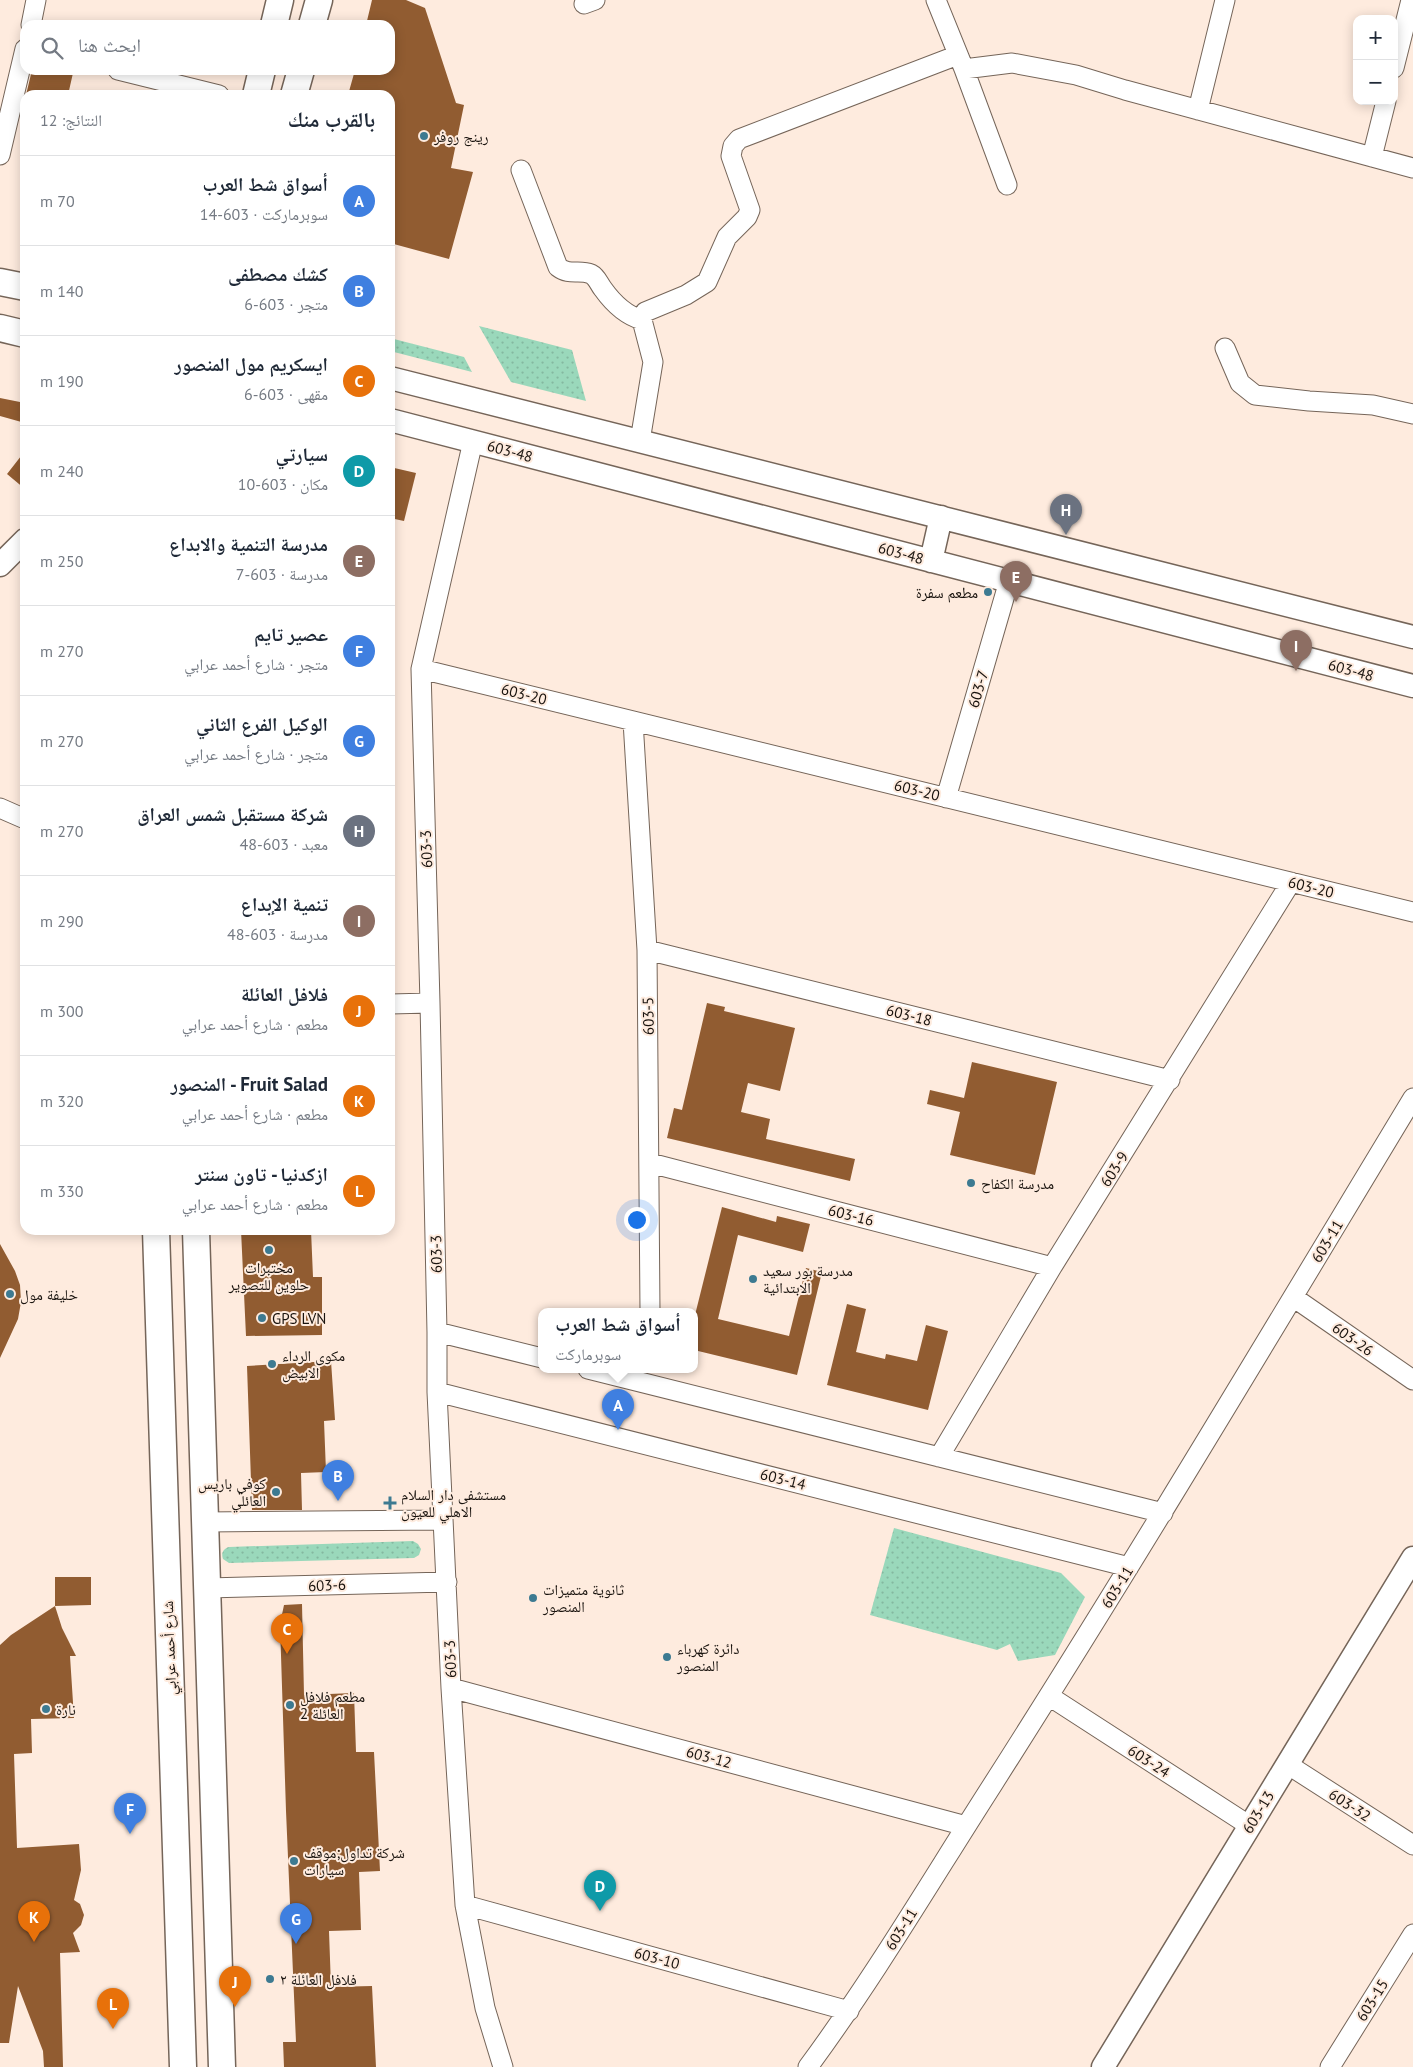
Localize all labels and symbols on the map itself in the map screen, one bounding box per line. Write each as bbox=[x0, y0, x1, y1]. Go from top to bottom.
place label: رينج روفر bbox=[433, 127, 489, 147]
marker: رينج روفر bbox=[418, 130, 430, 142]
street label: 603-48 bbox=[485, 436, 535, 466]
pin: H bbox=[1050, 494, 1082, 535]
street label: 603-48 bbox=[876, 538, 926, 568]
pin: E bbox=[1000, 561, 1032, 602]
place label: مطعم سفرة bbox=[916, 583, 978, 603]
marker: مطعم سفرة bbox=[982, 586, 994, 598]
pin: I bbox=[1280, 630, 1312, 671]
street label: 603-48 bbox=[1326, 655, 1376, 685]
street label: 603-7 bbox=[964, 668, 992, 710]
street label: 603-20 bbox=[499, 679, 549, 709]
street label: 603-20 bbox=[892, 775, 942, 805]
street label: 603-3 bbox=[416, 830, 436, 868]
street label: 603-20 bbox=[1286, 872, 1336, 902]
street label: 603-5 bbox=[638, 997, 658, 1035]
street label: 603-18 bbox=[884, 1000, 934, 1030]
street label: 603-9 bbox=[1096, 1148, 1132, 1190]
place label: مدرسة الكفاح bbox=[981, 1174, 1054, 1194]
marker: مدرسة الكفاح bbox=[965, 1177, 977, 1189]
street label: 603-16 bbox=[826, 1200, 876, 1230]
your location bbox=[624, 1207, 650, 1233]
street label: 603-11 bbox=[1307, 1216, 1347, 1266]
street label: 603-3 bbox=[426, 1235, 446, 1273]
marker: مختبرات حلوين للتصوير bbox=[263, 1244, 275, 1256]
place label: مختبرات حلوين للتصوير bbox=[228, 1258, 310, 1295]
place label: مدرسة بور سعيد الابتدائية bbox=[763, 1261, 853, 1297]
marker: مدرسة بور سعيد الابتدائية bbox=[747, 1273, 759, 1285]
place label: خليفة مول bbox=[20, 1285, 78, 1305]
marker: خليفة مول bbox=[4, 1288, 16, 1300]
place label: GPS LVN bbox=[272, 1309, 326, 1328]
marker: GPS LVN bbox=[256, 1312, 268, 1324]
street label: 603-26 bbox=[1329, 1318, 1377, 1360]
place label: مكوى الرداء الابيض bbox=[282, 1346, 345, 1383]
marker: مكوى الرداء الابيض bbox=[266, 1358, 278, 1370]
pin: A bbox=[602, 1389, 634, 1430]
pin: B bbox=[322, 1460, 354, 1501]
street label: 603-14 bbox=[758, 1464, 808, 1494]
place label: كوفي باريس العائلي bbox=[198, 1474, 266, 1512]
place label: مستشفى دار السلام الاهلي للعيون bbox=[401, 1485, 506, 1523]
marker: كوفي باريس العائلي bbox=[270, 1486, 282, 1498]
marker: مستشفى دار السلام الاهلي للعيون bbox=[383, 1496, 397, 1510]
street label: 603-11 bbox=[1097, 1562, 1137, 1612]
street label: 603-6 bbox=[308, 1575, 346, 1595]
place label: ثانوية متميزات المنصور bbox=[542, 1580, 624, 1616]
marker: ثانوية متميزات المنصور bbox=[527, 1592, 539, 1604]
street label: شارع أحمد عرابي bbox=[158, 1600, 183, 1696]
pin: C bbox=[271, 1613, 303, 1654]
place label: دائرة كهرباء المنصور bbox=[676, 1639, 740, 1675]
street label: 603-3 bbox=[440, 1640, 460, 1678]
marker: دائرة كهرباء المنصور bbox=[661, 1651, 673, 1663]
place label: مطعم فلافل العائلة 2 bbox=[300, 1687, 365, 1723]
marker: مطعم فلافل العائلة 2 bbox=[284, 1699, 296, 1711]
place label: نارة bbox=[56, 1700, 76, 1719]
marker: نارة bbox=[40, 1703, 52, 1715]
street label: 603-24 bbox=[1124, 1740, 1174, 1782]
street label: 603-12 bbox=[684, 1742, 734, 1772]
street label: 603-32 bbox=[1325, 1784, 1375, 1826]
street label: 603-13 bbox=[1238, 1787, 1278, 1837]
pin: F bbox=[114, 1793, 146, 1834]
place label: شركة تداول;موقف سيارات bbox=[304, 1843, 405, 1879]
marker: شركة تداول;موقف سيارات bbox=[288, 1855, 300, 1867]
pin: D bbox=[584, 1870, 616, 1911]
pin: K bbox=[18, 1901, 50, 1942]
pin: G bbox=[280, 1903, 312, 1944]
street label: 603-11 bbox=[881, 1904, 921, 1954]
street label: 603-10 bbox=[632, 1943, 682, 1973]
pin: J bbox=[219, 1966, 251, 2007]
place label: فلافل العائلة ٢ bbox=[280, 1970, 357, 1990]
marker: فلافل العائلة ٢ bbox=[264, 1973, 276, 1985]
street label: 603-15 bbox=[1352, 1975, 1392, 2025]
pin: L bbox=[97, 1988, 129, 2029]

